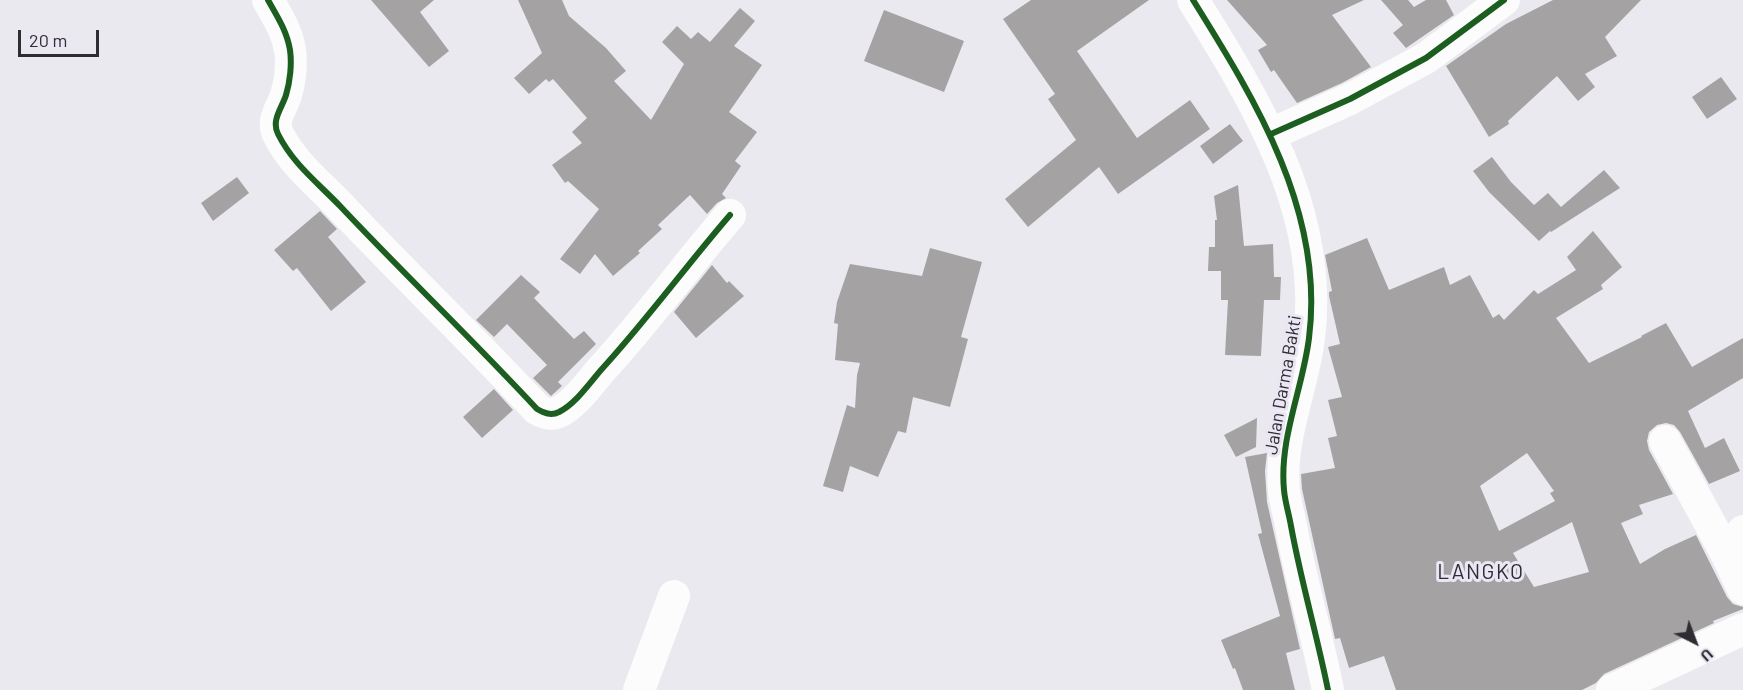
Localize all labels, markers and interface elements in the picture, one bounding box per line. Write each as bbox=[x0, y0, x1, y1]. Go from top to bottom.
scale bar bbox=[21, 18, 102, 56]
text: 20 m bbox=[29, 29, 67, 51]
street label: Jalan Darma Bakti bbox=[1260, 314, 1306, 456]
district label: LANGKO bbox=[1437, 559, 1525, 585]
north arrow bbox=[1665, 612, 1725, 672]
text: U bbox=[1697, 645, 1717, 666]

